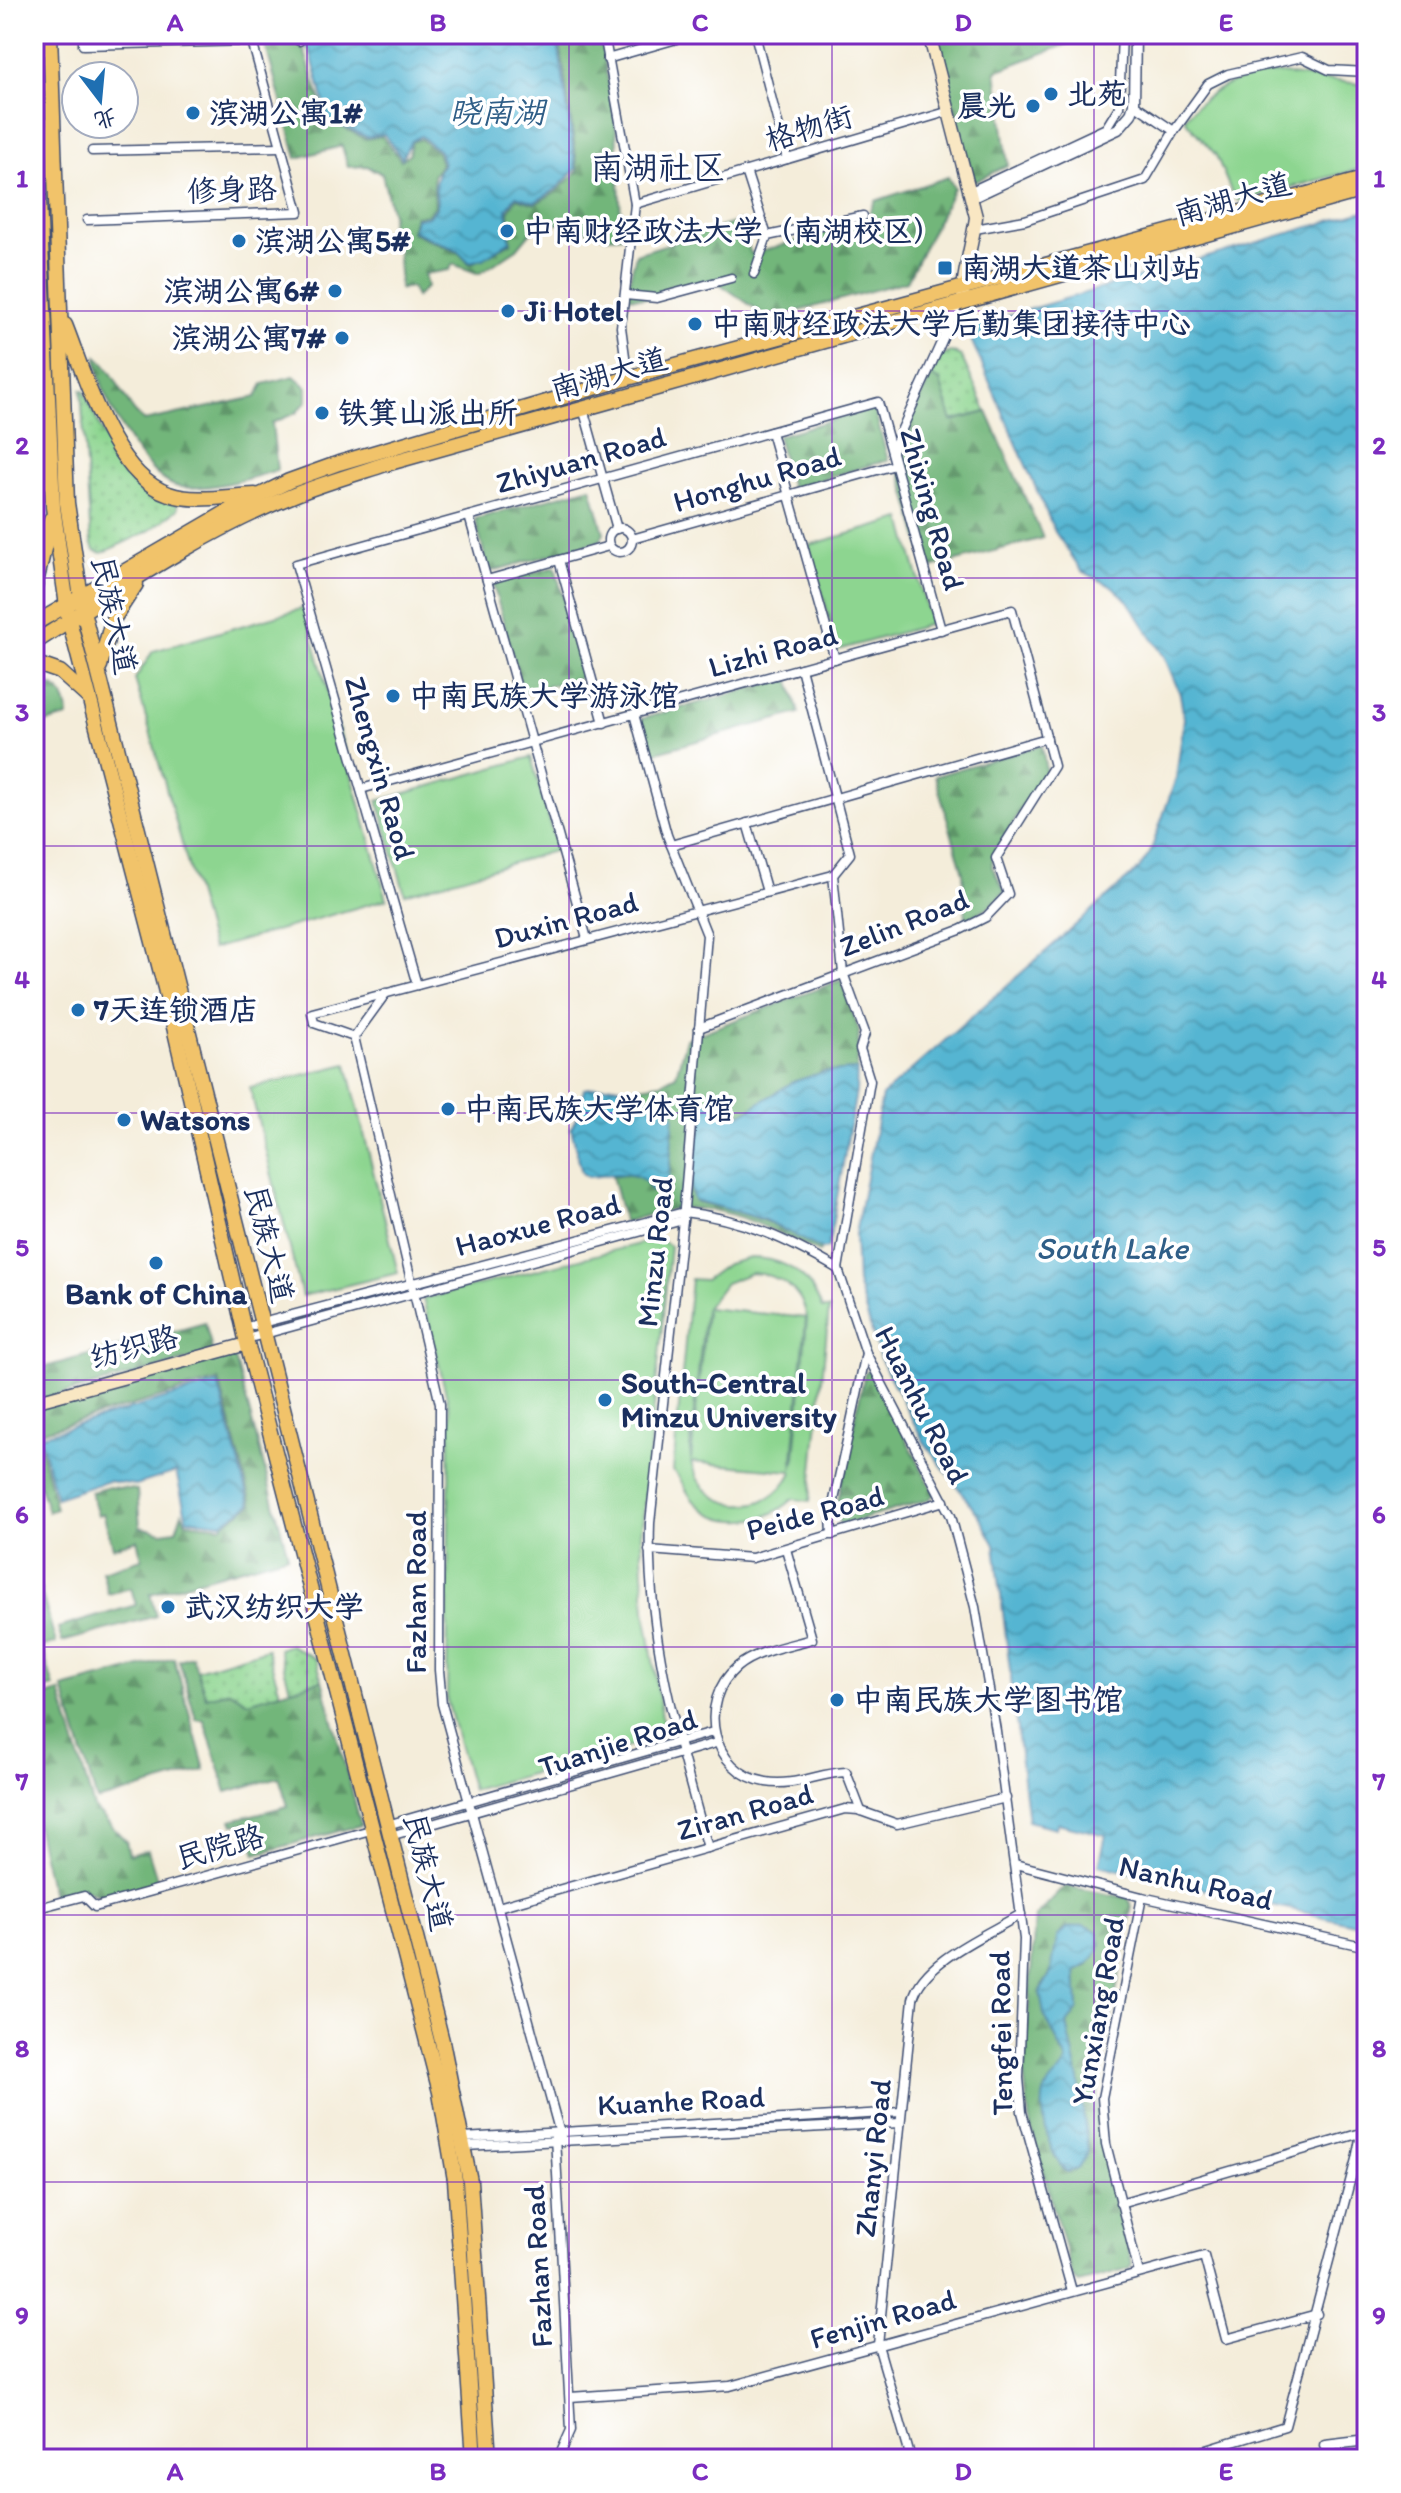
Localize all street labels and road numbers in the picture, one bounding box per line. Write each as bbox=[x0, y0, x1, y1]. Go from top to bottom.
street label: 格物街 bbox=[760, 97, 857, 158]
street label: 南湖大道 bbox=[1170, 164, 1296, 233]
street label: 修身路 bbox=[186, 169, 278, 210]
street label: 南湖大道 bbox=[546, 339, 672, 408]
street label: Zhiyuan Road bbox=[492, 417, 671, 501]
street label: Zhixing Road bbox=[892, 424, 973, 594]
street label: Honghu Road bbox=[669, 437, 846, 520]
street label: 民族大道 bbox=[84, 552, 145, 677]
street label: Lizhi Road bbox=[704, 616, 842, 686]
street label: Zhengxin Raod bbox=[337, 672, 424, 864]
street label: Zelin Road bbox=[834, 880, 974, 965]
street label: Duxin Road bbox=[490, 883, 642, 956]
street label: Minzu Road bbox=[628, 1175, 681, 1329]
street label: 民族大道 bbox=[237, 1181, 302, 1307]
street label: Haoxue Road bbox=[451, 1185, 625, 1264]
street label: 纺织路 bbox=[86, 1317, 182, 1376]
street label: Huanhu Road bbox=[867, 1320, 978, 1490]
street label: Peide Road bbox=[742, 1476, 888, 1549]
street label: Fazhan Road bbox=[397, 1510, 434, 1674]
street label: Tuanjie Road bbox=[534, 1699, 702, 1786]
street label: Ziran Road bbox=[672, 1774, 817, 1849]
street label: 民族大道 bbox=[396, 1809, 461, 1935]
street label: 民院路 bbox=[172, 1816, 268, 1877]
street label: Nanhu Road bbox=[1115, 1847, 1277, 1918]
street label: Yunxiang Road bbox=[1063, 1914, 1132, 2108]
street label: Tengfei Road bbox=[981, 1950, 1020, 2116]
street label: Zhanyi Road bbox=[846, 2077, 899, 2239]
street label: Kuanhe Road bbox=[596, 2078, 766, 2123]
street label: Fazhan Road bbox=[515, 2183, 560, 2349]
street label: Fenjin Road bbox=[806, 2280, 961, 2357]

